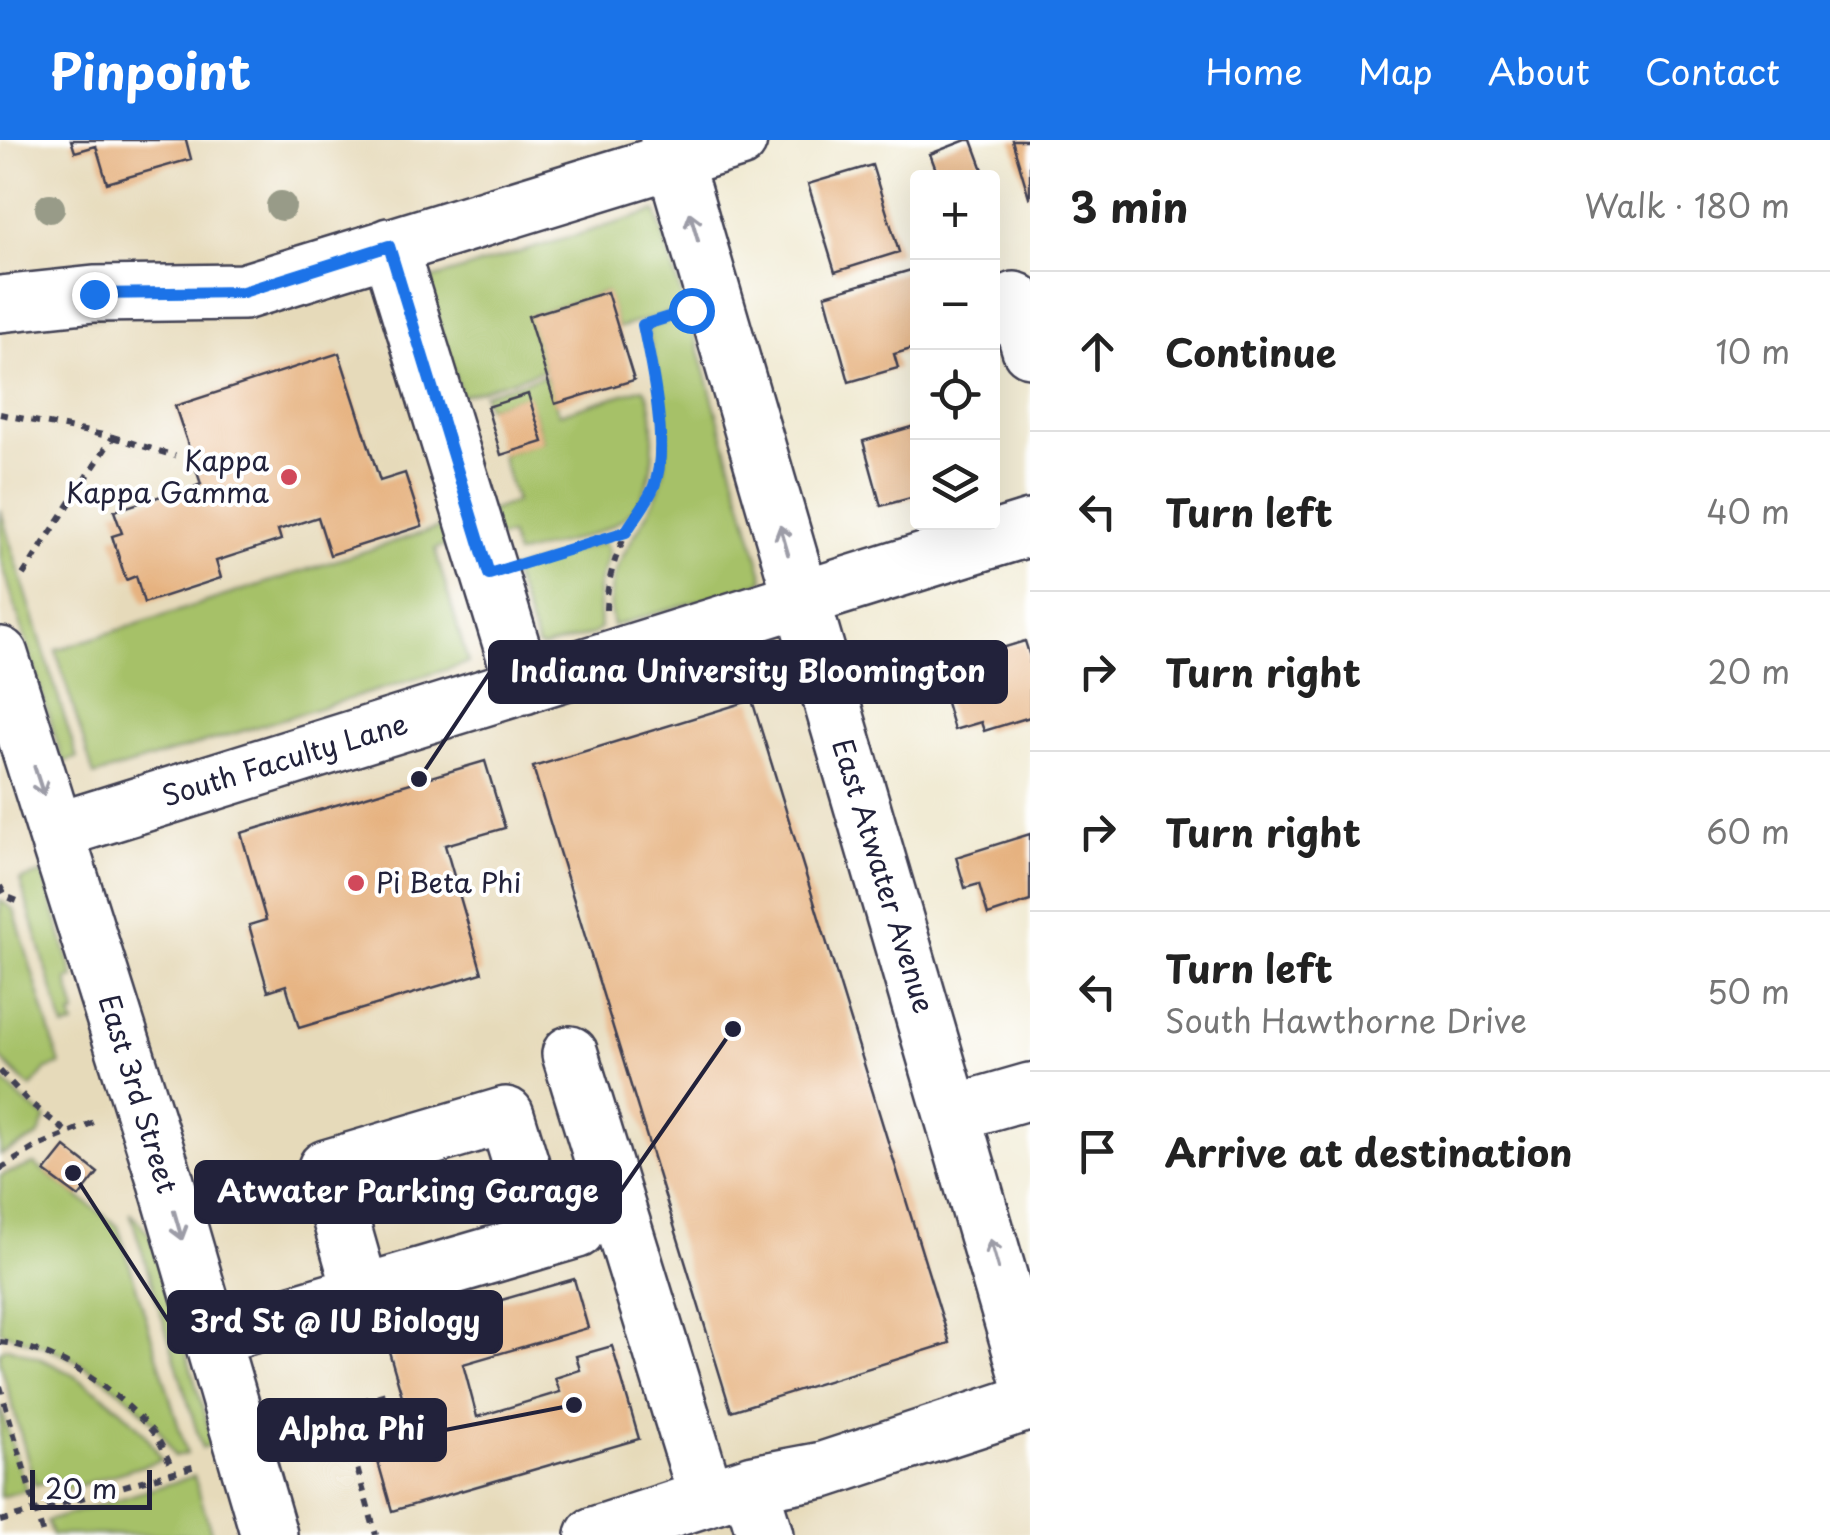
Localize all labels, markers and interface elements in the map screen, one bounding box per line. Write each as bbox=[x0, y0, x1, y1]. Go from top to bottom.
text: Pinpoint bbox=[50, 34, 251, 106]
text: Home bbox=[1206, 44, 1303, 97]
text: Map bbox=[1358, 44, 1433, 97]
text: About bbox=[1488, 44, 1590, 97]
text: Contact bbox=[1645, 44, 1780, 97]
map controls bbox=[910, 170, 1000, 530]
button: + bbox=[910, 170, 1000, 260]
text: 3 min bbox=[1070, 174, 1188, 237]
text: Walk · 180 m bbox=[1584, 181, 1790, 229]
one-way arrow bbox=[683, 212, 702, 244]
button: − bbox=[910, 260, 1000, 350]
route end bbox=[72, 272, 118, 318]
route start bbox=[669, 288, 715, 334]
text: Continue bbox=[1165, 323, 1336, 380]
icon: ahead bbox=[1070, 324, 1125, 379]
text: 10 m bbox=[1716, 327, 1790, 375]
button: locate bbox=[910, 350, 1000, 440]
place label: Kappa Kappa Gamma bbox=[66, 438, 270, 513]
button: layers bbox=[910, 440, 1000, 530]
marker: Kappa Kappa Gamma bbox=[278, 466, 300, 488]
text: Turn left bbox=[1165, 483, 1333, 540]
icon: left bbox=[1070, 484, 1125, 539]
text: 40 m bbox=[1706, 487, 1790, 535]
one-way arrow bbox=[773, 524, 792, 556]
callout: Indiana University Bloomington bbox=[490, 642, 1006, 702]
text: Turn right bbox=[1165, 643, 1361, 700]
icon: right bbox=[1070, 644, 1125, 699]
text: Indiana University Bloomington bbox=[510, 647, 986, 692]
text: 20 m bbox=[1708, 647, 1790, 695]
street label: South Faculty Lane bbox=[156, 701, 413, 816]
street label: East Atwater Avenue bbox=[822, 733, 947, 1018]
one-way arrow bbox=[32, 765, 50, 797]
text: Turn right bbox=[1165, 803, 1361, 860]
icon: right bbox=[1070, 804, 1125, 859]
text: 60 m bbox=[1706, 807, 1790, 855]
place label: Pi Beta Phi bbox=[376, 860, 521, 903]
marker: Pi Beta Phi bbox=[345, 872, 367, 894]
text: Turn left bbox=[1165, 939, 1333, 996]
icon: left bbox=[1070, 964, 1125, 1019]
text: 50 m bbox=[1707, 967, 1790, 1015]
street label: East 3rd Street bbox=[89, 989, 190, 1198]
text: South Hawthorne Drive bbox=[1165, 996, 1527, 1044]
text: Arrive at destination bbox=[1165, 1123, 1573, 1180]
icon: arrive bbox=[1070, 1124, 1125, 1179]
callout: Atwater Parking Garage bbox=[196, 1162, 620, 1222]
text: Atwater Parking Garage bbox=[217, 1167, 599, 1212]
one-way arrow bbox=[170, 1209, 188, 1240]
one-way arrow bbox=[983, 1239, 1002, 1271]
callout: 3rd St @ IU Biology bbox=[169, 1292, 501, 1352]
text: 3rd St @ IU Biology bbox=[190, 1297, 480, 1342]
callout: Alpha Phi bbox=[259, 1400, 445, 1460]
text: Alpha Phi bbox=[278, 1405, 425, 1450]
scale bar bbox=[30, 1465, 152, 1510]
text: 20 m bbox=[45, 1466, 117, 1509]

